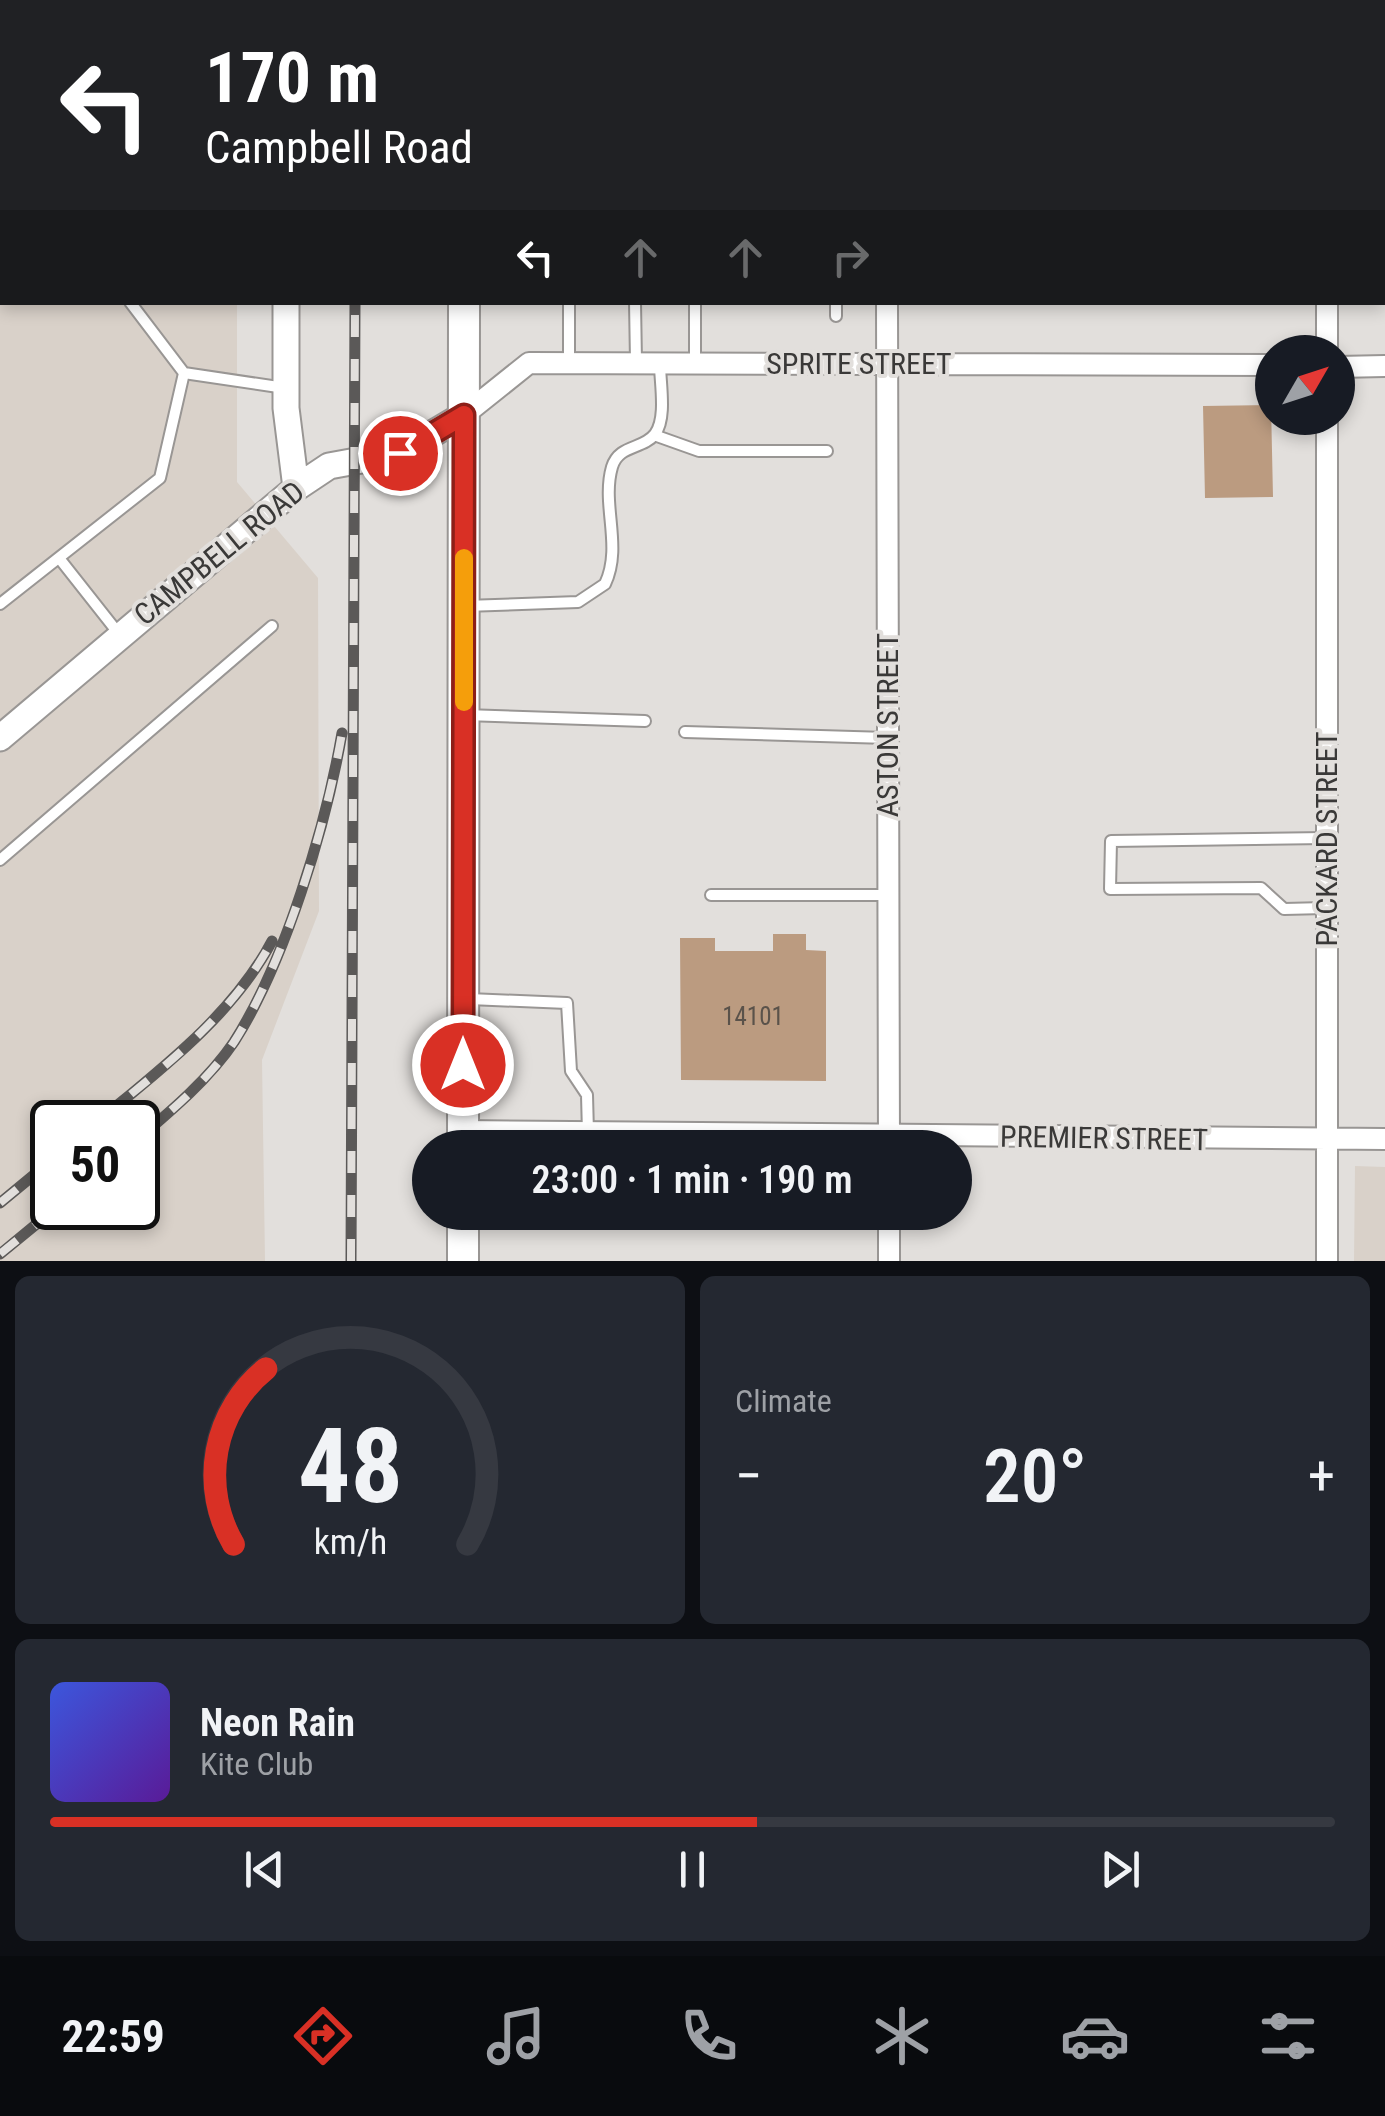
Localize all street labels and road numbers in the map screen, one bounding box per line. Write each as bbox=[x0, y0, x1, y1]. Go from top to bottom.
street label: SPRITE STREET bbox=[766, 346, 952, 381]
street label: CAMPBELL ROAD bbox=[127, 474, 311, 632]
street label: ASTON STREET bbox=[870, 633, 905, 817]
street label: PACKARD STREET bbox=[1309, 731, 1344, 947]
street label: PREMIER STREET bbox=[1000, 1119, 1208, 1157]

